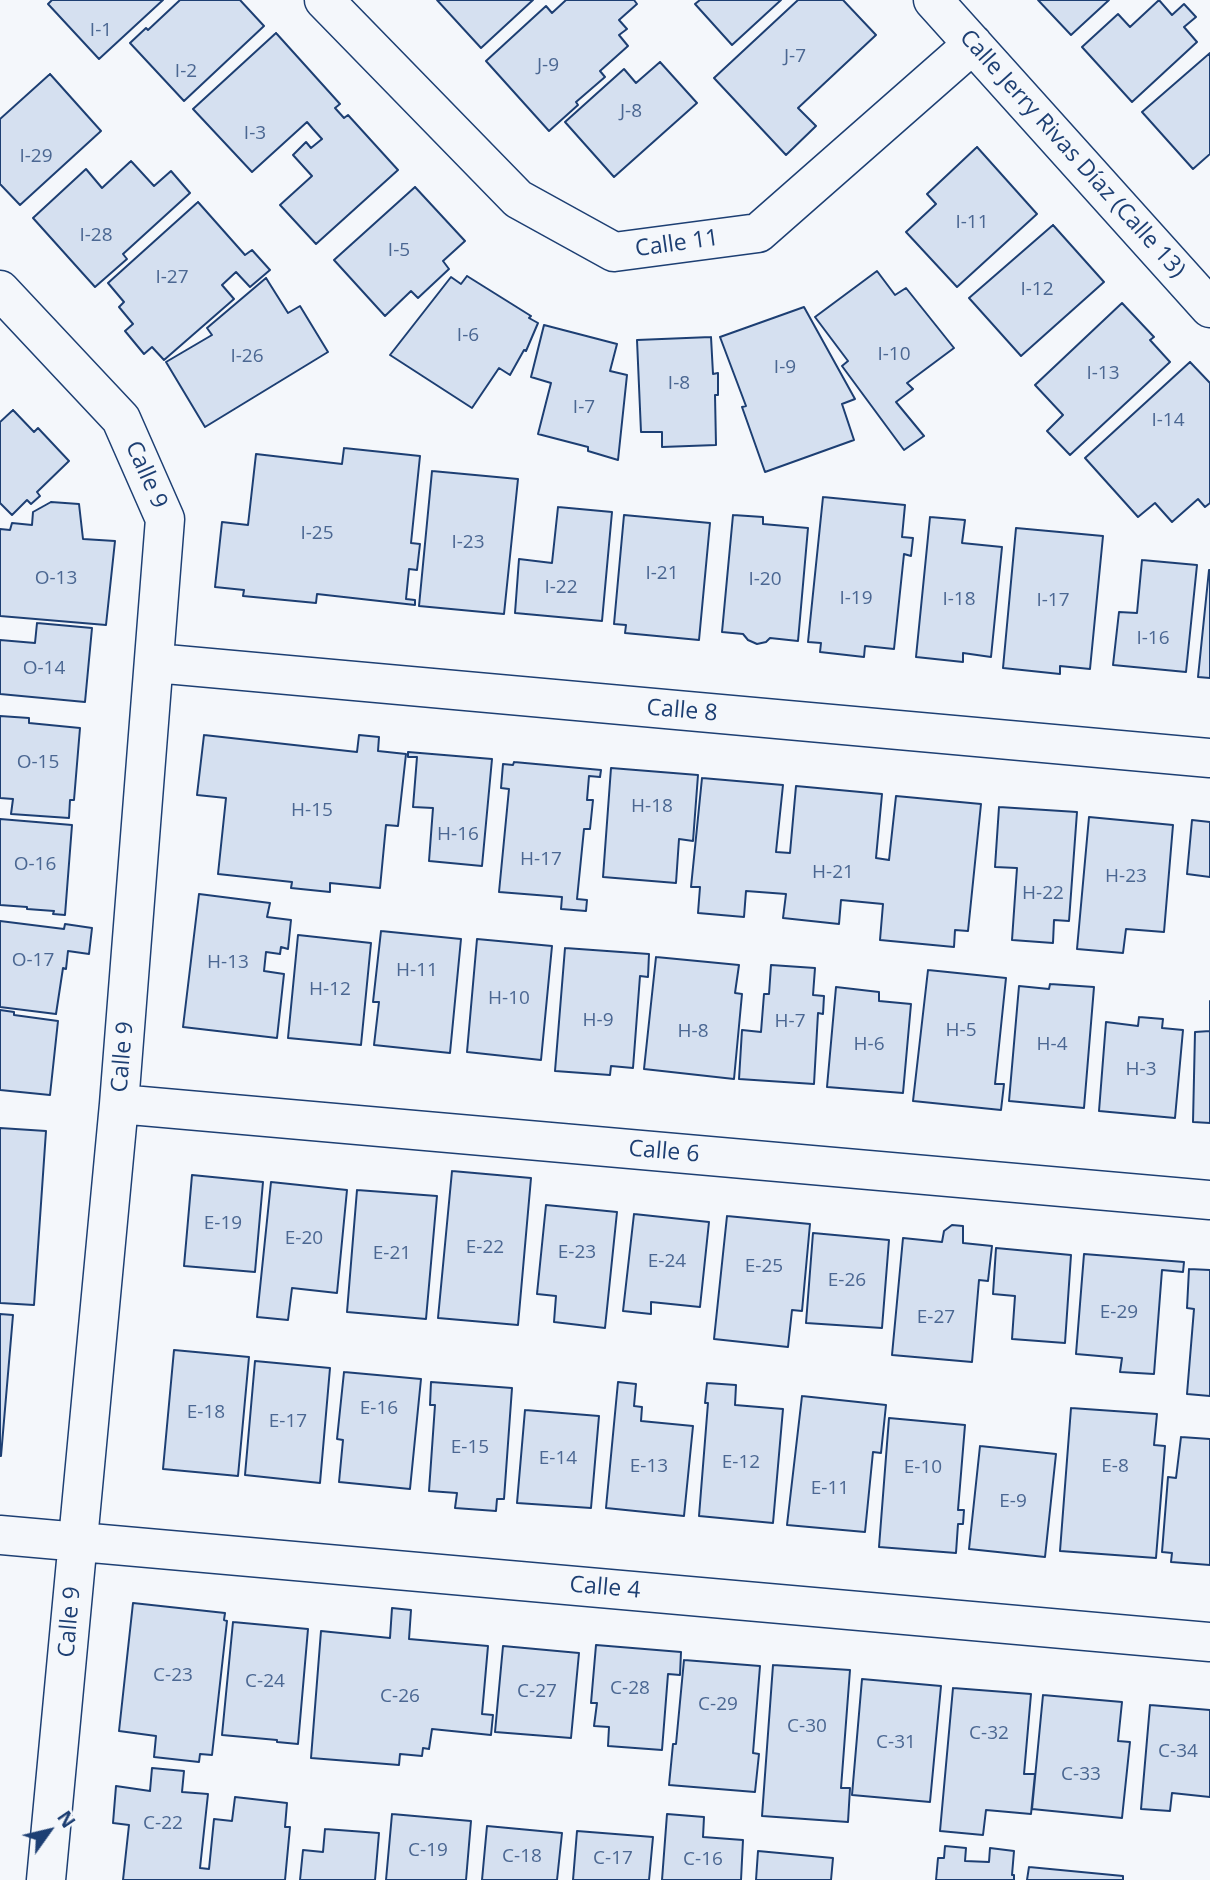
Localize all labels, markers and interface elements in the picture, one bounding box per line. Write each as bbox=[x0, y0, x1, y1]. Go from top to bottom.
house number: I-1 bbox=[90, 20, 112, 42]
street label: Calle Jerry Rivas Díaz (Calle 13) bbox=[953, 24, 1191, 284]
house number: J-7 bbox=[784, 46, 806, 68]
house number: J-9 bbox=[537, 55, 559, 77]
house number: I-2 bbox=[175, 61, 197, 83]
house number: J-8 bbox=[620, 101, 642, 123]
house number: I-3 bbox=[244, 123, 266, 145]
house number: I-29 bbox=[19, 146, 53, 168]
house number: I-11 bbox=[955, 212, 989, 234]
street label: Calle 11 bbox=[633, 224, 721, 264]
house number: I-28 bbox=[79, 225, 113, 247]
house number: I-5 bbox=[388, 240, 410, 262]
house number: I-27 bbox=[155, 267, 189, 289]
house number: I-12 bbox=[1020, 279, 1054, 301]
house number: I-6 bbox=[457, 325, 479, 347]
house number: I-10 bbox=[877, 344, 911, 366]
house number: I-26 bbox=[230, 346, 264, 368]
house number: I-9 bbox=[774, 357, 796, 379]
house number: I-13 bbox=[1086, 363, 1120, 385]
house number: I-8 bbox=[668, 373, 690, 395]
house number: I-7 bbox=[573, 397, 595, 419]
house number: I-14 bbox=[1151, 410, 1185, 432]
street label: Calle 9 bbox=[119, 437, 173, 513]
house number: I-25 bbox=[300, 523, 334, 545]
house number: I-23 bbox=[451, 532, 485, 554]
house number: I-21 bbox=[645, 563, 679, 585]
house number: O-13 bbox=[35, 568, 77, 590]
house number: I-20 bbox=[748, 569, 782, 591]
house number: I-22 bbox=[544, 577, 578, 599]
house number: I-19 bbox=[839, 588, 873, 610]
house number: I-18 bbox=[942, 589, 976, 611]
house number: I-17 bbox=[1036, 590, 1070, 612]
house number: I-16 bbox=[1136, 628, 1170, 650]
house number: O-14 bbox=[23, 658, 65, 680]
street label: Calle 8 bbox=[645, 694, 719, 728]
house number: O-15 bbox=[17, 752, 59, 774]
house number: H-18 bbox=[631, 796, 673, 818]
house number: H-15 bbox=[291, 800, 333, 822]
house number: H-16 bbox=[437, 824, 479, 846]
house number: H-17 bbox=[520, 849, 562, 871]
house number: O-16 bbox=[14, 854, 56, 876]
house number: H-21 bbox=[812, 862, 854, 884]
house number: H-23 bbox=[1105, 866, 1147, 888]
house number: H-22 bbox=[1022, 883, 1064, 905]
house number: O-17 bbox=[12, 950, 54, 972]
house number: H-13 bbox=[207, 952, 249, 974]
house number: H-11 bbox=[396, 960, 438, 982]
house number: H-12 bbox=[309, 979, 351, 1001]
house number: H-10 bbox=[488, 988, 530, 1010]
house number: H-9 bbox=[583, 1010, 613, 1032]
house number: H-7 bbox=[775, 1011, 805, 1033]
street label: Calle 9 bbox=[106, 1020, 140, 1094]
house number: H-5 bbox=[946, 1020, 976, 1042]
house number: H-8 bbox=[678, 1021, 708, 1043]
house number: H-6 bbox=[854, 1034, 884, 1056]
house number: H-4 bbox=[1037, 1034, 1067, 1056]
house number: H-3 bbox=[1126, 1059, 1156, 1081]
street label: Calle 6 bbox=[627, 1135, 701, 1169]
house number: E-19 bbox=[204, 1213, 242, 1235]
house number: E-20 bbox=[285, 1228, 323, 1250]
house number: E-22 bbox=[466, 1237, 504, 1259]
house number: E-23 bbox=[558, 1242, 596, 1264]
house number: E-21 bbox=[373, 1243, 411, 1265]
house number: E-24 bbox=[648, 1251, 686, 1273]
house number: E-25 bbox=[745, 1256, 783, 1278]
house number: E-26 bbox=[828, 1270, 866, 1292]
house number: E-29 bbox=[1100, 1302, 1138, 1324]
house number: E-27 bbox=[917, 1307, 955, 1329]
house number: E-16 bbox=[360, 1398, 398, 1420]
house number: E-18 bbox=[187, 1402, 225, 1424]
house number: E-17 bbox=[269, 1411, 307, 1433]
house number: E-15 bbox=[451, 1437, 489, 1459]
house number: E-14 bbox=[539, 1448, 577, 1470]
house number: E-12 bbox=[722, 1452, 760, 1474]
house number: E-13 bbox=[630, 1456, 668, 1478]
house number: E-8 bbox=[1101, 1456, 1129, 1478]
house number: E-10 bbox=[904, 1457, 942, 1479]
house number: E-11 bbox=[811, 1478, 849, 1500]
house number: E-9 bbox=[999, 1491, 1027, 1513]
street label: Calle 4 bbox=[568, 1571, 642, 1605]
street label: Calle 9 bbox=[53, 1585, 87, 1659]
house number: C-23 bbox=[153, 1665, 193, 1687]
house number: C-24 bbox=[245, 1671, 285, 1693]
house number: C-28 bbox=[610, 1678, 650, 1700]
house number: C-27 bbox=[517, 1681, 557, 1703]
house number: C-26 bbox=[380, 1686, 420, 1708]
house number: C-29 bbox=[698, 1694, 738, 1716]
house number: C-30 bbox=[787, 1716, 827, 1738]
house number: C-32 bbox=[969, 1723, 1009, 1745]
house number: C-31 bbox=[876, 1732, 916, 1754]
house number: C-34 bbox=[1158, 1741, 1198, 1763]
house number: C-33 bbox=[1061, 1764, 1101, 1786]
north arrow bbox=[14, 1796, 84, 1866]
text: N bbox=[51, 1806, 82, 1833]
house number: C-22 bbox=[143, 1813, 183, 1835]
house number: C-19 bbox=[408, 1840, 448, 1862]
house number: C-18 bbox=[502, 1846, 542, 1868]
house number: C-17 bbox=[593, 1848, 633, 1870]
house number: C-16 bbox=[683, 1849, 723, 1871]

